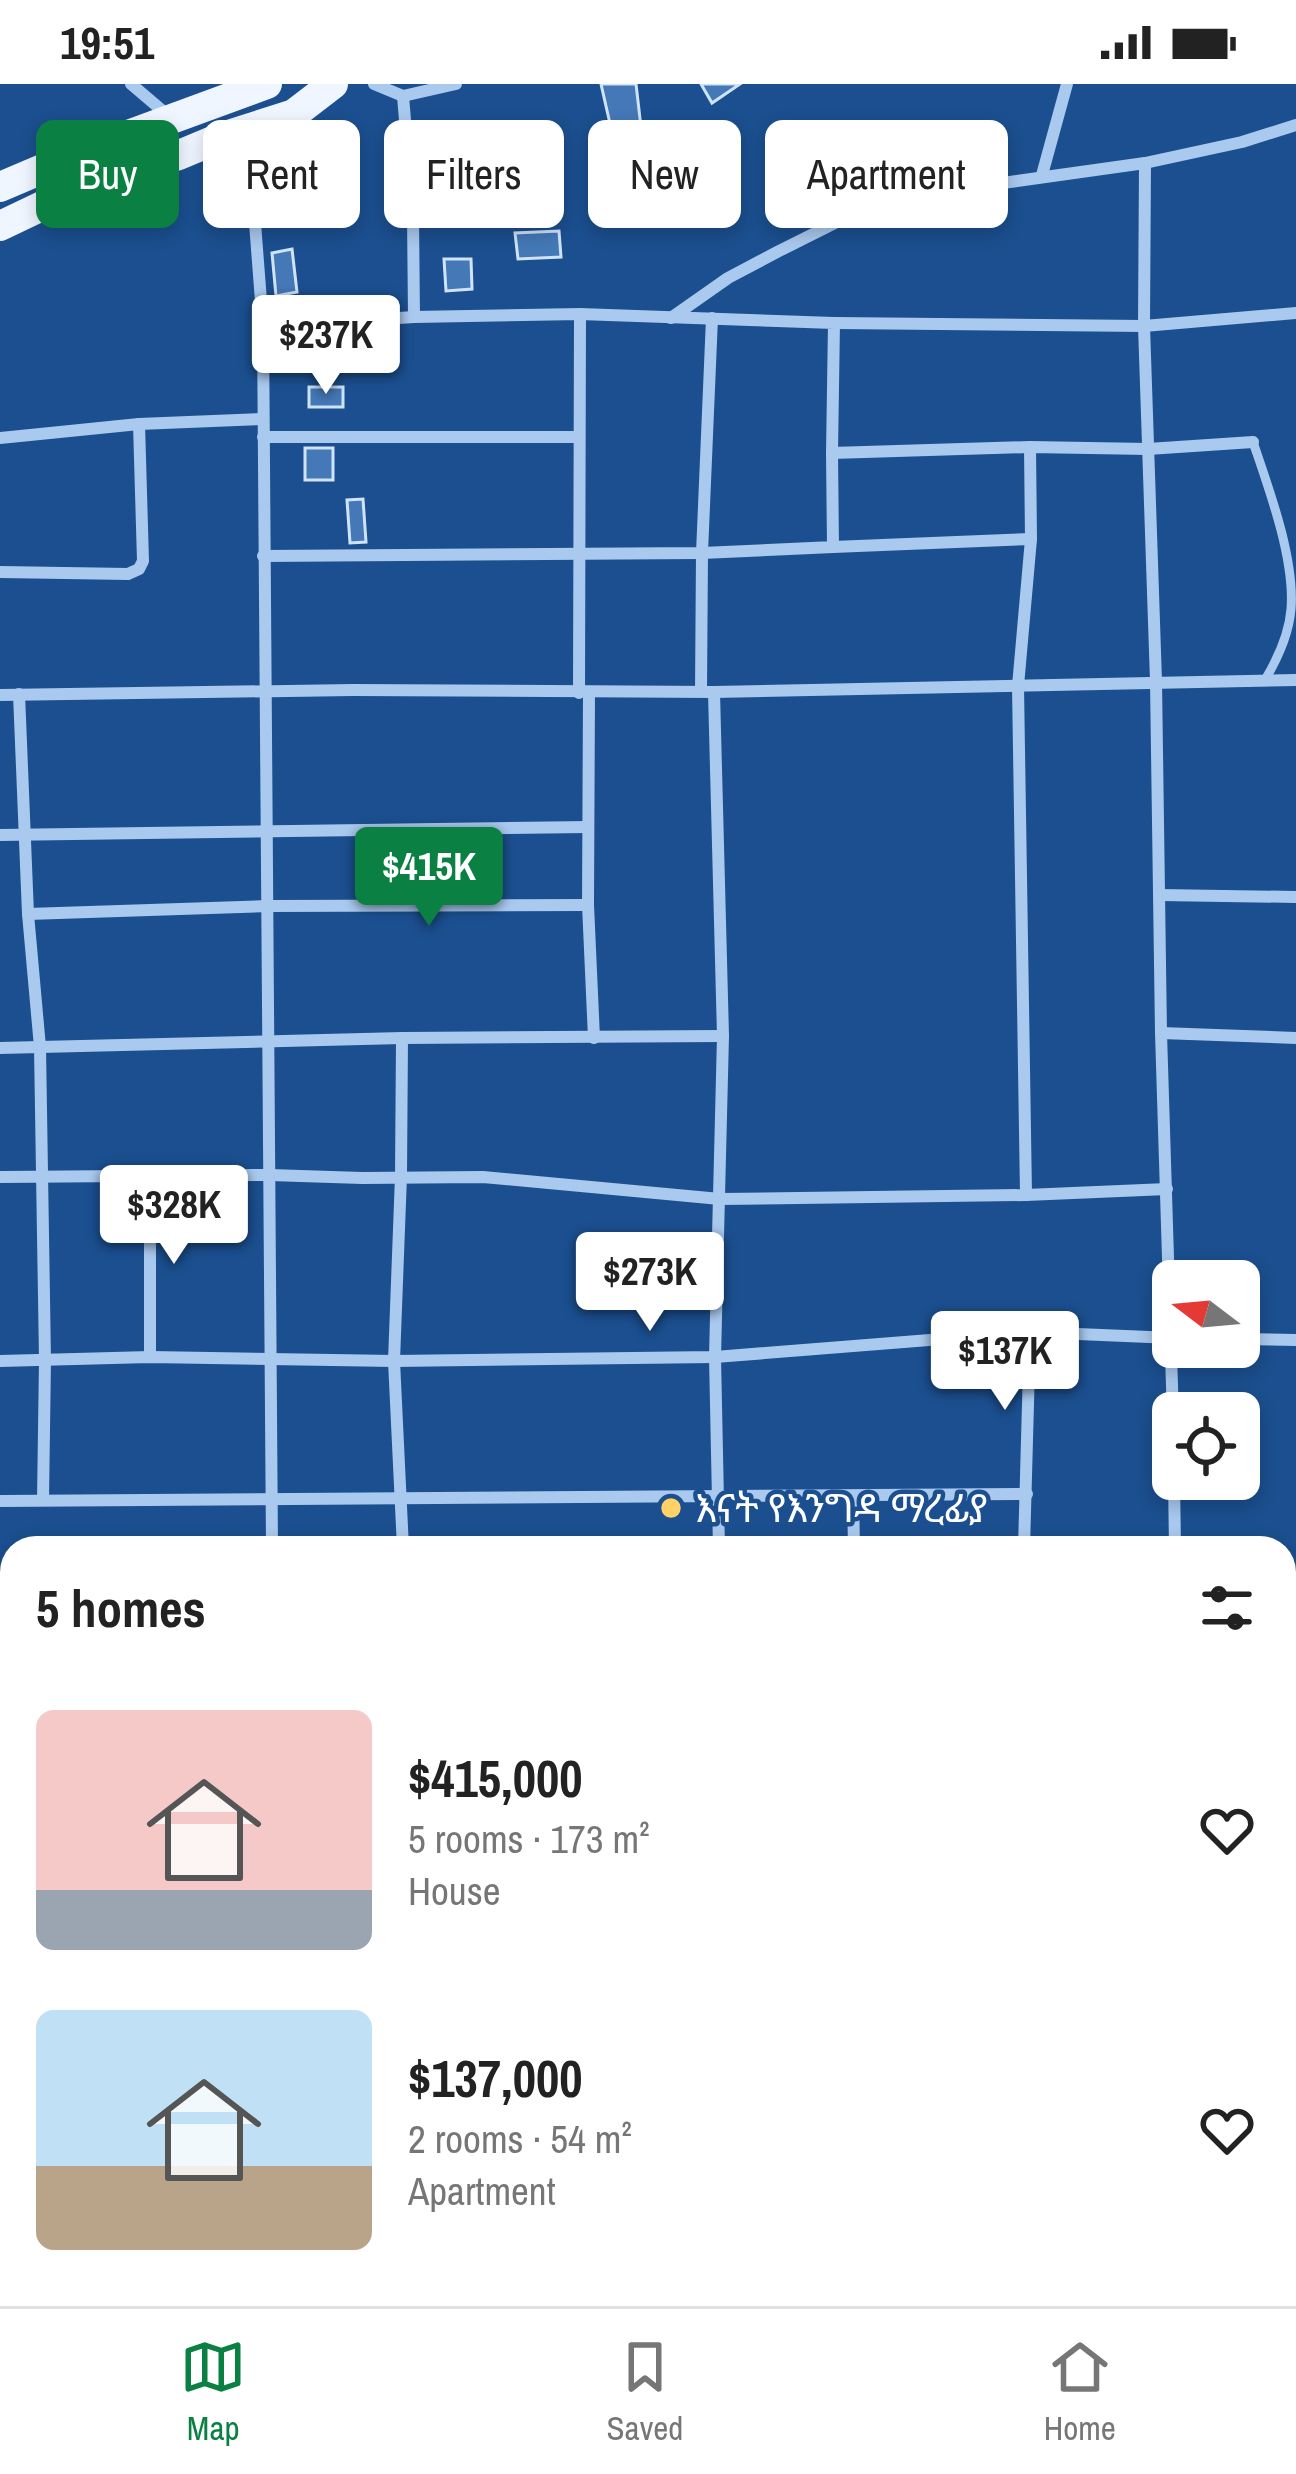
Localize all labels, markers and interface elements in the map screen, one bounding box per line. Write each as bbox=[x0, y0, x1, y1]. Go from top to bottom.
text: 19:51 bbox=[60, 12, 154, 73]
chip: Buy bbox=[36, 120, 179, 228]
chip: Rent bbox=[203, 120, 360, 228]
chip: Filters bbox=[384, 120, 564, 228]
chip: New bbox=[588, 120, 741, 228]
chip: Apartment bbox=[765, 120, 1008, 228]
pin: $237K bbox=[242, 295, 410, 397]
text: $237K bbox=[279, 308, 373, 360]
pin: $415K bbox=[345, 827, 513, 929]
text: $415K bbox=[382, 840, 476, 892]
pin: $328K bbox=[90, 1165, 258, 1267]
text: $328K bbox=[127, 1178, 221, 1230]
pin: $273K bbox=[566, 1232, 734, 1334]
text: $273K bbox=[603, 1245, 697, 1297]
north arrow bbox=[1152, 1260, 1260, 1368]
map controls bbox=[1152, 1260, 1260, 1500]
pin: $137K bbox=[921, 1311, 1089, 1413]
text: $137K bbox=[958, 1324, 1052, 1376]
button: locate bbox=[1152, 1392, 1260, 1500]
place label: እናት የእንግዳ ማረፊያ bbox=[695, 1482, 988, 1534]
marker: እናት የእንግዳ ማረፊያ bbox=[658, 1495, 684, 1521]
text: 5 homes bbox=[36, 1574, 206, 1643]
icon: filters bbox=[1194, 1575, 1260, 1641]
text: $415,000 bbox=[408, 1744, 582, 1813]
icon: home bbox=[132, 1758, 276, 1902]
icon: heart bbox=[1194, 1797, 1260, 1863]
text: 5 rooms · 173 m² bbox=[408, 1813, 650, 1865]
text: House bbox=[408, 1865, 500, 1917]
text: $137,000 bbox=[408, 2044, 582, 2113]
icon: home bbox=[132, 2058, 276, 2202]
icon: heart bbox=[1194, 2097, 1260, 2163]
text: 2 rooms · 54 m² bbox=[408, 2113, 632, 2165]
text: Apartment bbox=[408, 2165, 556, 2217]
tab: Map bbox=[180, 2334, 246, 2450]
tab: Saved bbox=[607, 2334, 683, 2450]
tab: Home bbox=[1044, 2334, 1116, 2450]

